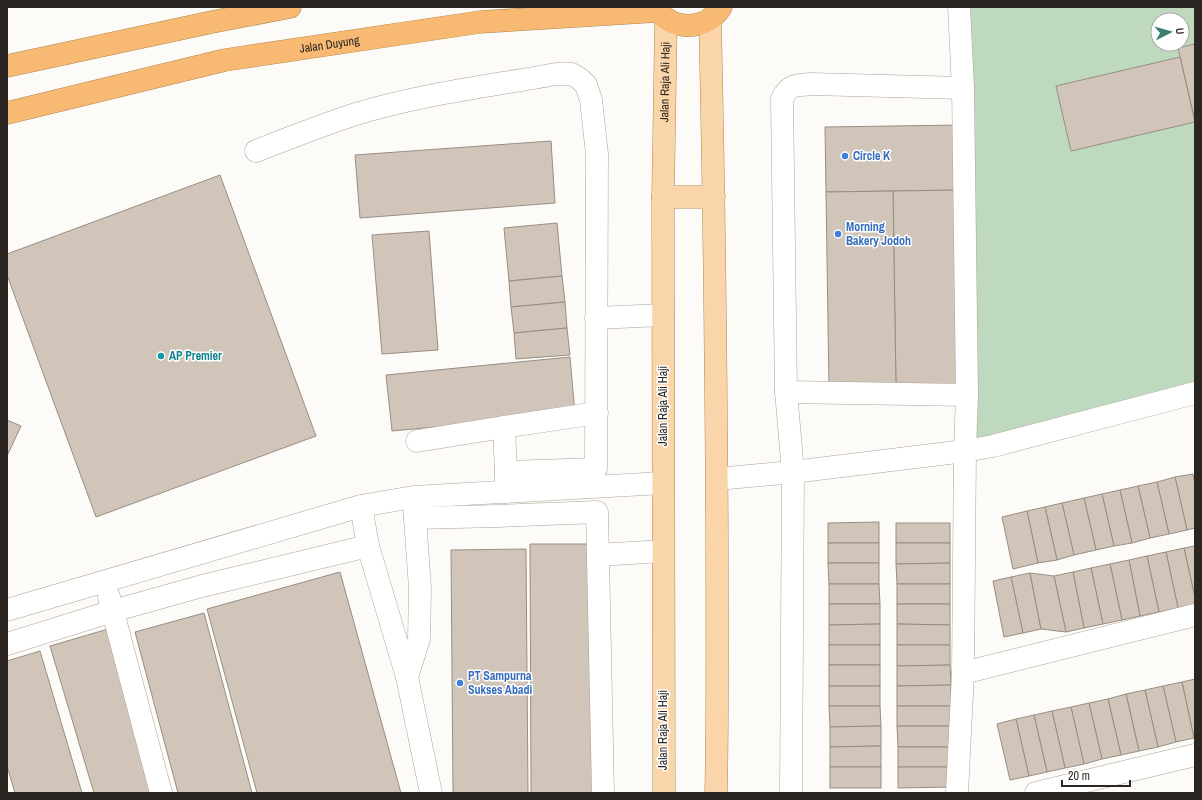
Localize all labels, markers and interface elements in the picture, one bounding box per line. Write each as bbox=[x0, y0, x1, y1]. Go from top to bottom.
north arrow bbox=[1150, 12, 1190, 52]
text: U bbox=[1173, 27, 1187, 35]
street label: Jalan Duyung bbox=[299, 32, 361, 57]
street label: Jalan Raja Ali Haji bbox=[656, 42, 674, 122]
place label: Circle K bbox=[853, 148, 891, 164]
marker: Circle K bbox=[840, 151, 850, 161]
place label: Morning Bakery Jodoh bbox=[846, 219, 911, 249]
marker: Morning Bakery Jodoh bbox=[833, 229, 843, 239]
place label: AP Premier bbox=[169, 348, 222, 364]
marker: AP Premier bbox=[156, 351, 166, 361]
street label: Jalan Raja Ali Haji bbox=[655, 366, 671, 446]
place label: PT Sampurna Sukses Abadi bbox=[468, 668, 532, 698]
marker: PT Sampurna Sukses Abadi bbox=[455, 678, 465, 688]
street label: Jalan Raja Ali Haji bbox=[655, 690, 671, 770]
scale bar bbox=[1062, 762, 1130, 788]
text: 20 m bbox=[1068, 768, 1090, 784]

